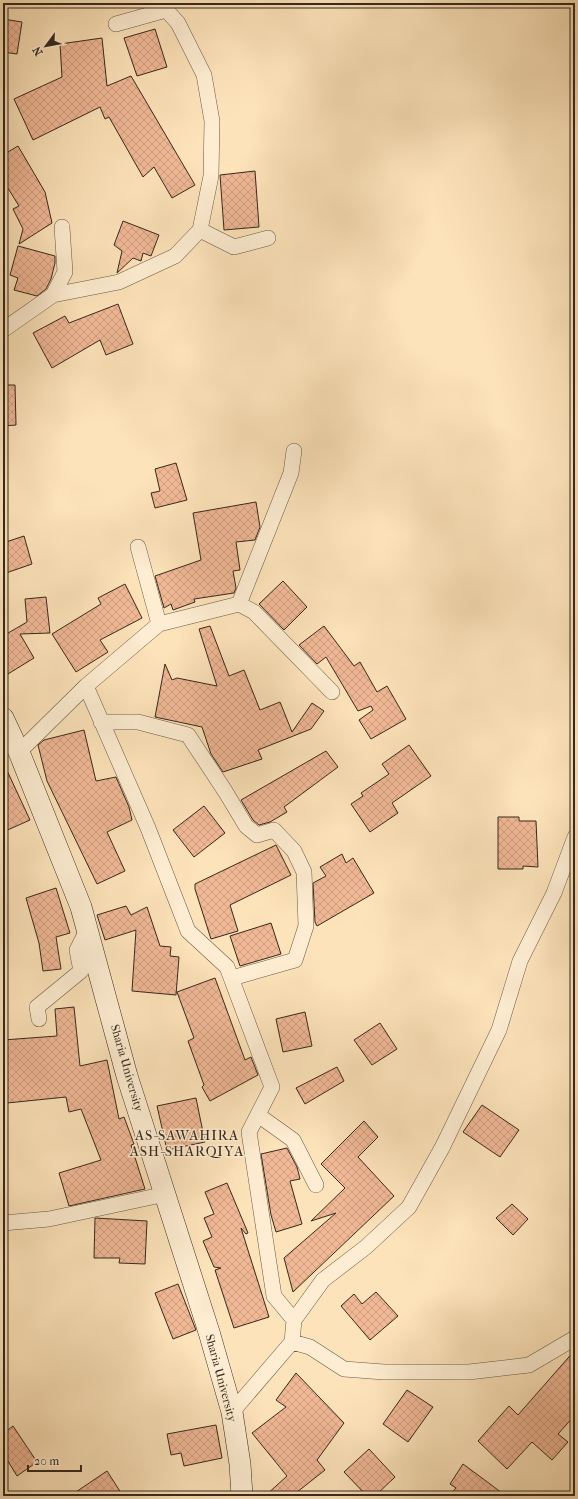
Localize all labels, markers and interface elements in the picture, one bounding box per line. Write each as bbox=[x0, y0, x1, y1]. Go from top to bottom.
north arrow bbox=[26, 26, 66, 66]
text: N bbox=[30, 44, 46, 58]
street label: Sharia University bbox=[108, 1023, 146, 1114]
district label: AS-SAWAHIRA ASH-SHARQIYA bbox=[129, 1127, 244, 1160]
street label: Sharia University bbox=[203, 1333, 240, 1424]
scale bar bbox=[28, 1447, 81, 1473]
text: 20 m bbox=[34, 1454, 59, 1468]

